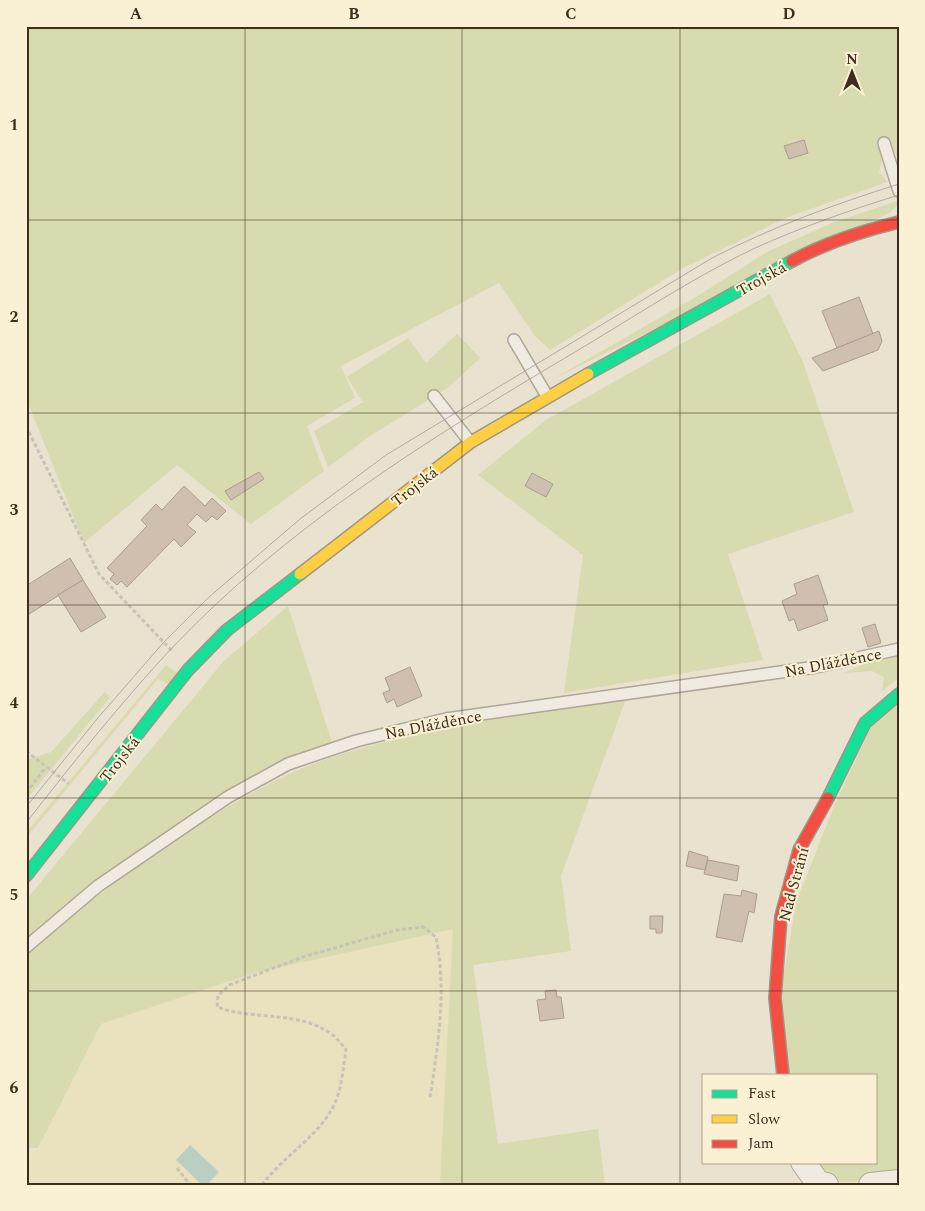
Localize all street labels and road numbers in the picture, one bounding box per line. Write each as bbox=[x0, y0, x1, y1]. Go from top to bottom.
street label: Trojská bbox=[732, 255, 791, 302]
street label: Trojská bbox=[386, 461, 443, 513]
street label: Na Dlážděnce bbox=[783, 642, 884, 684]
street label: Na Dlážděnce bbox=[383, 704, 484, 746]
street label: Trojská bbox=[94, 731, 146, 788]
street label: Nad Strání bbox=[772, 843, 816, 924]

